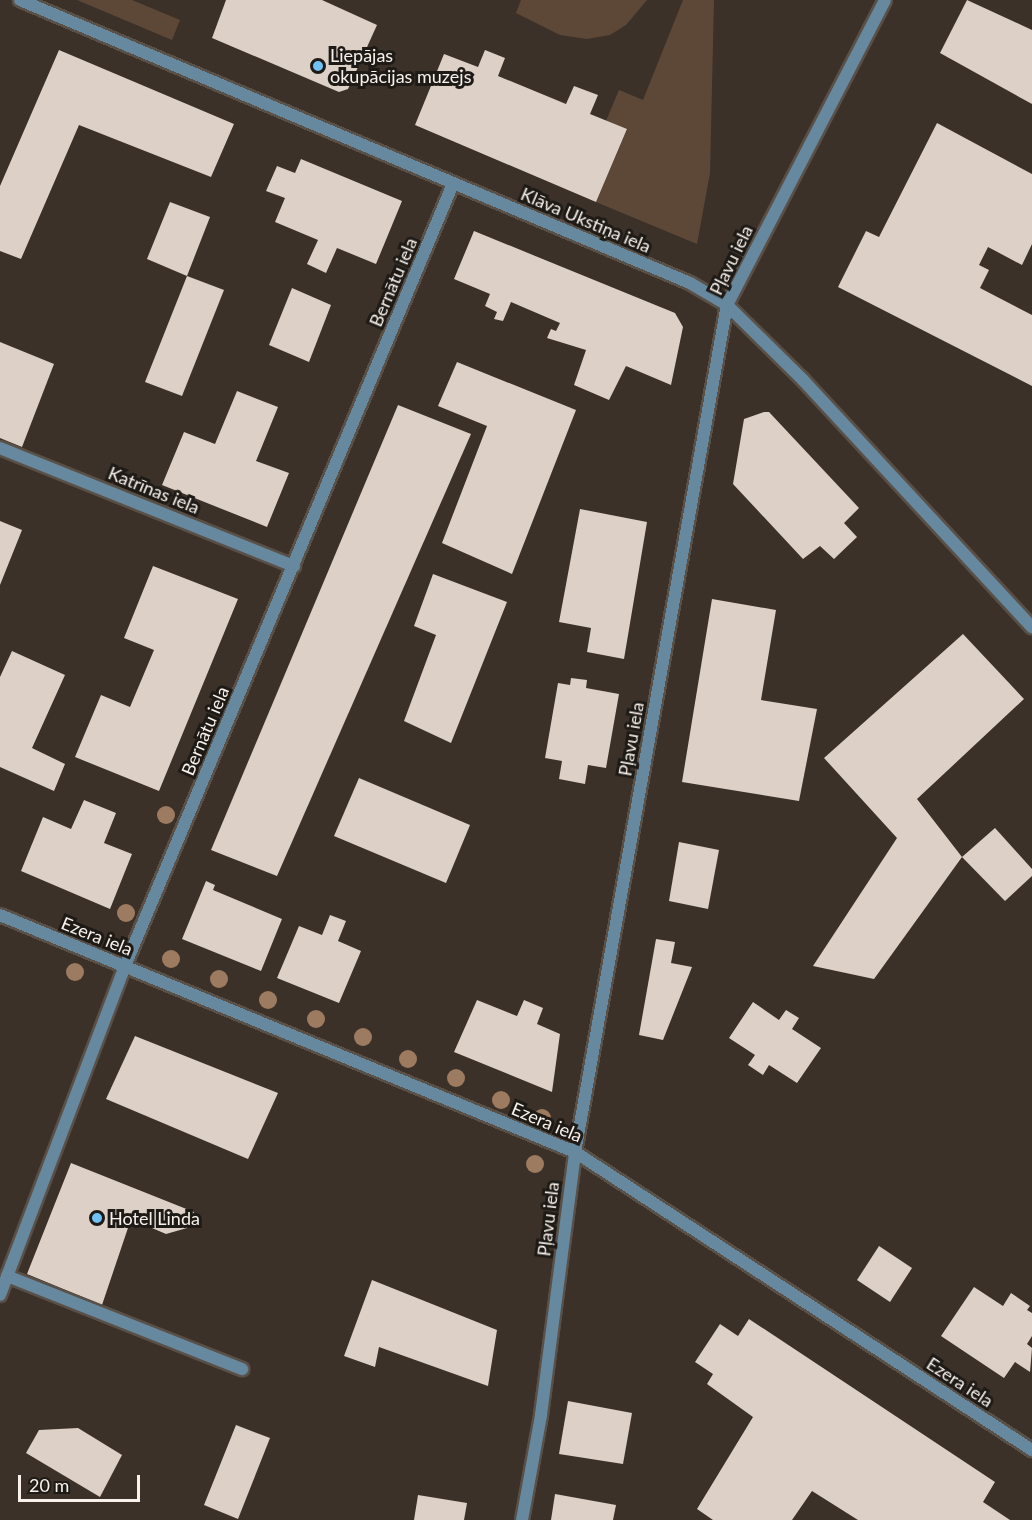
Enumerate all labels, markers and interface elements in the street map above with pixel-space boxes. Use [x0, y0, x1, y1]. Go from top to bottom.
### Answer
place label: Liepājas okupācijas muzejs [330, 45, 471, 88]
marker: Liepājas okupācijas muzejs [311, 59, 325, 73]
street label: Klāva Ukstiņa iela [518, 183, 654, 257]
street label: Pļavu iela [705, 222, 757, 298]
street label: Bernātu iela [365, 234, 421, 330]
street label: Katrīnas iela [105, 462, 203, 518]
street label: Bernātu iela [177, 683, 233, 779]
street label: Pļavu iela [614, 700, 648, 778]
street label: Ezera iela [58, 912, 136, 960]
street label: Ezera iela [508, 1097, 586, 1147]
street label: Pļavu iela [533, 1181, 563, 1257]
place label: Hotel Linda [109, 1207, 200, 1229]
marker: Hotel Linda [90, 1211, 104, 1225]
street label: Ezera iela [923, 1353, 997, 1411]
scale bar [21, 1463, 142, 1501]
text: 20 m [29, 1474, 69, 1496]

